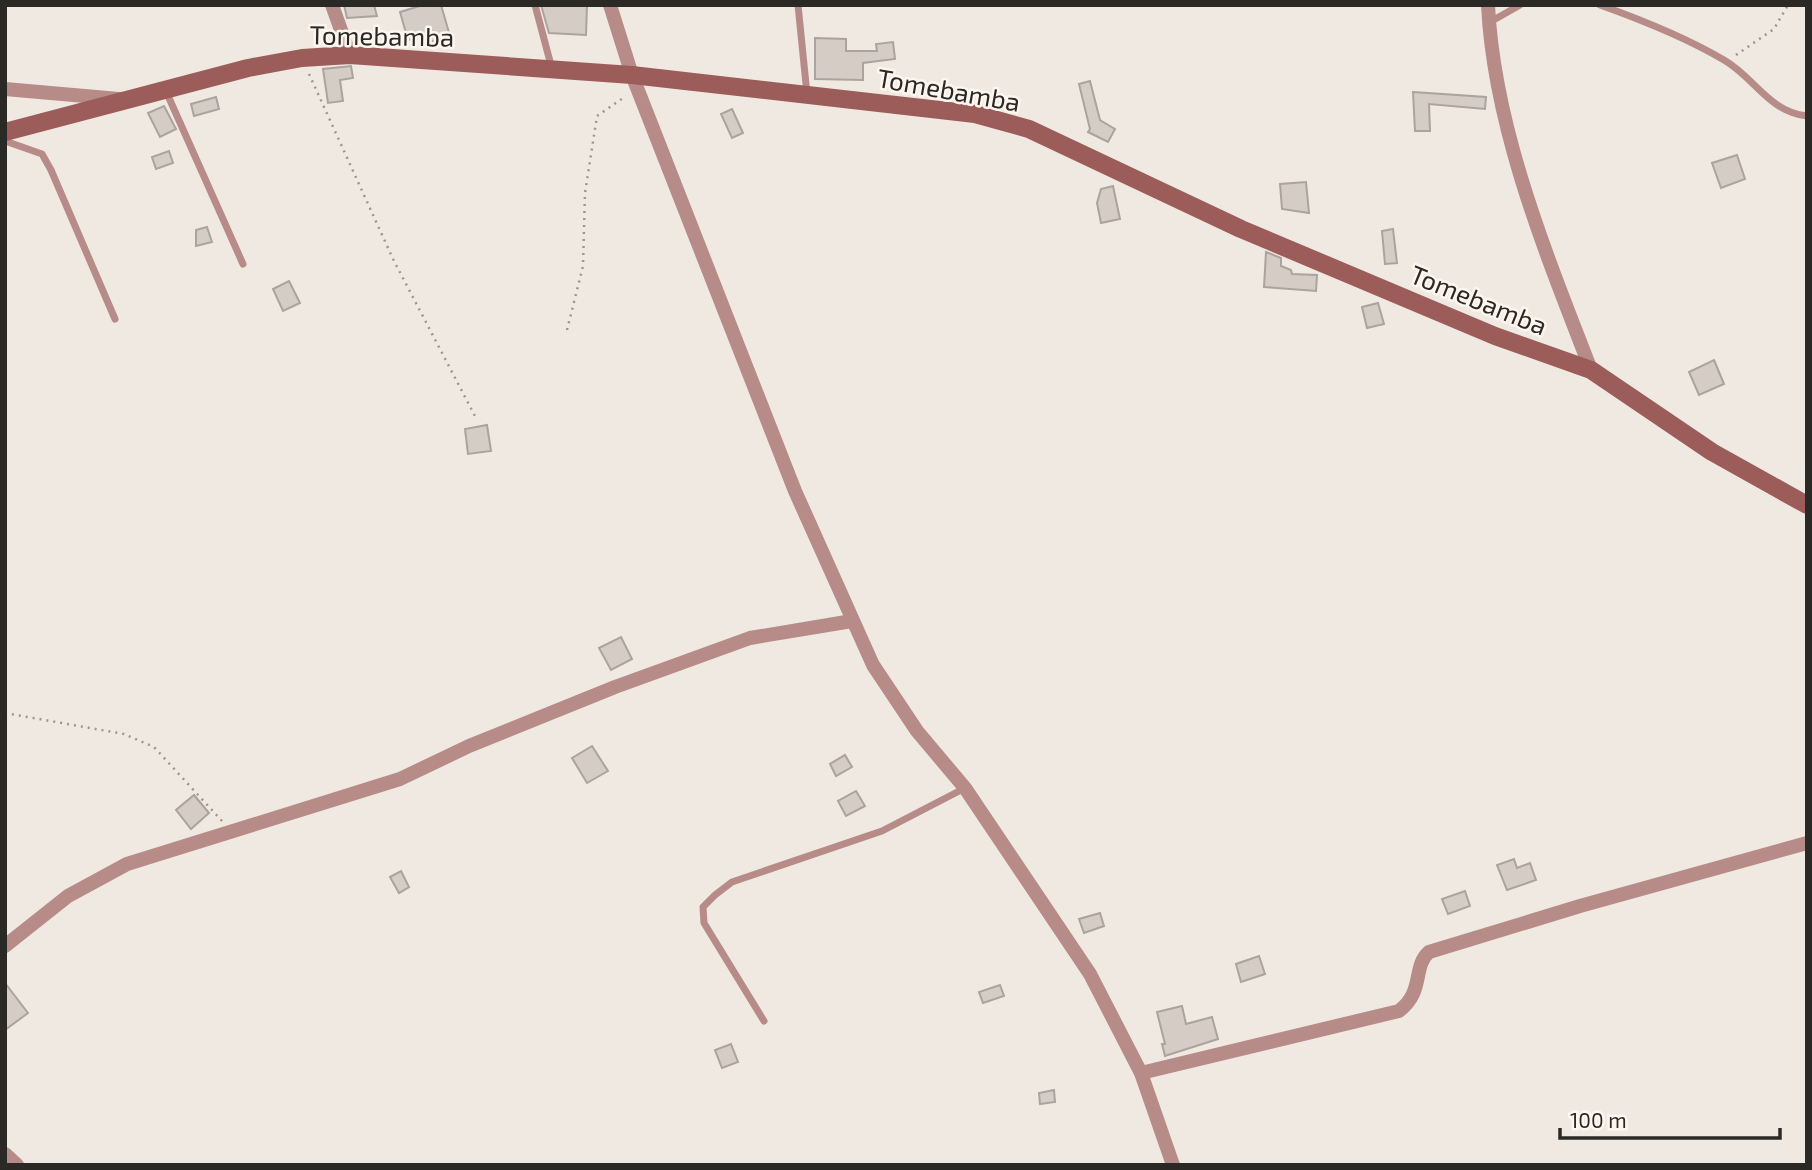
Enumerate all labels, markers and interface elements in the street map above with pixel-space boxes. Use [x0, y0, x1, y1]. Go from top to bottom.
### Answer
street label: Tomebamba [309, 18, 455, 52]
street label: Tomebamba [875, 61, 1023, 117]
street label: Tomebamba [1406, 258, 1552, 340]
scale bar [1560, 1096, 1780, 1140]
text: 100 m [1570, 1107, 1627, 1132]

